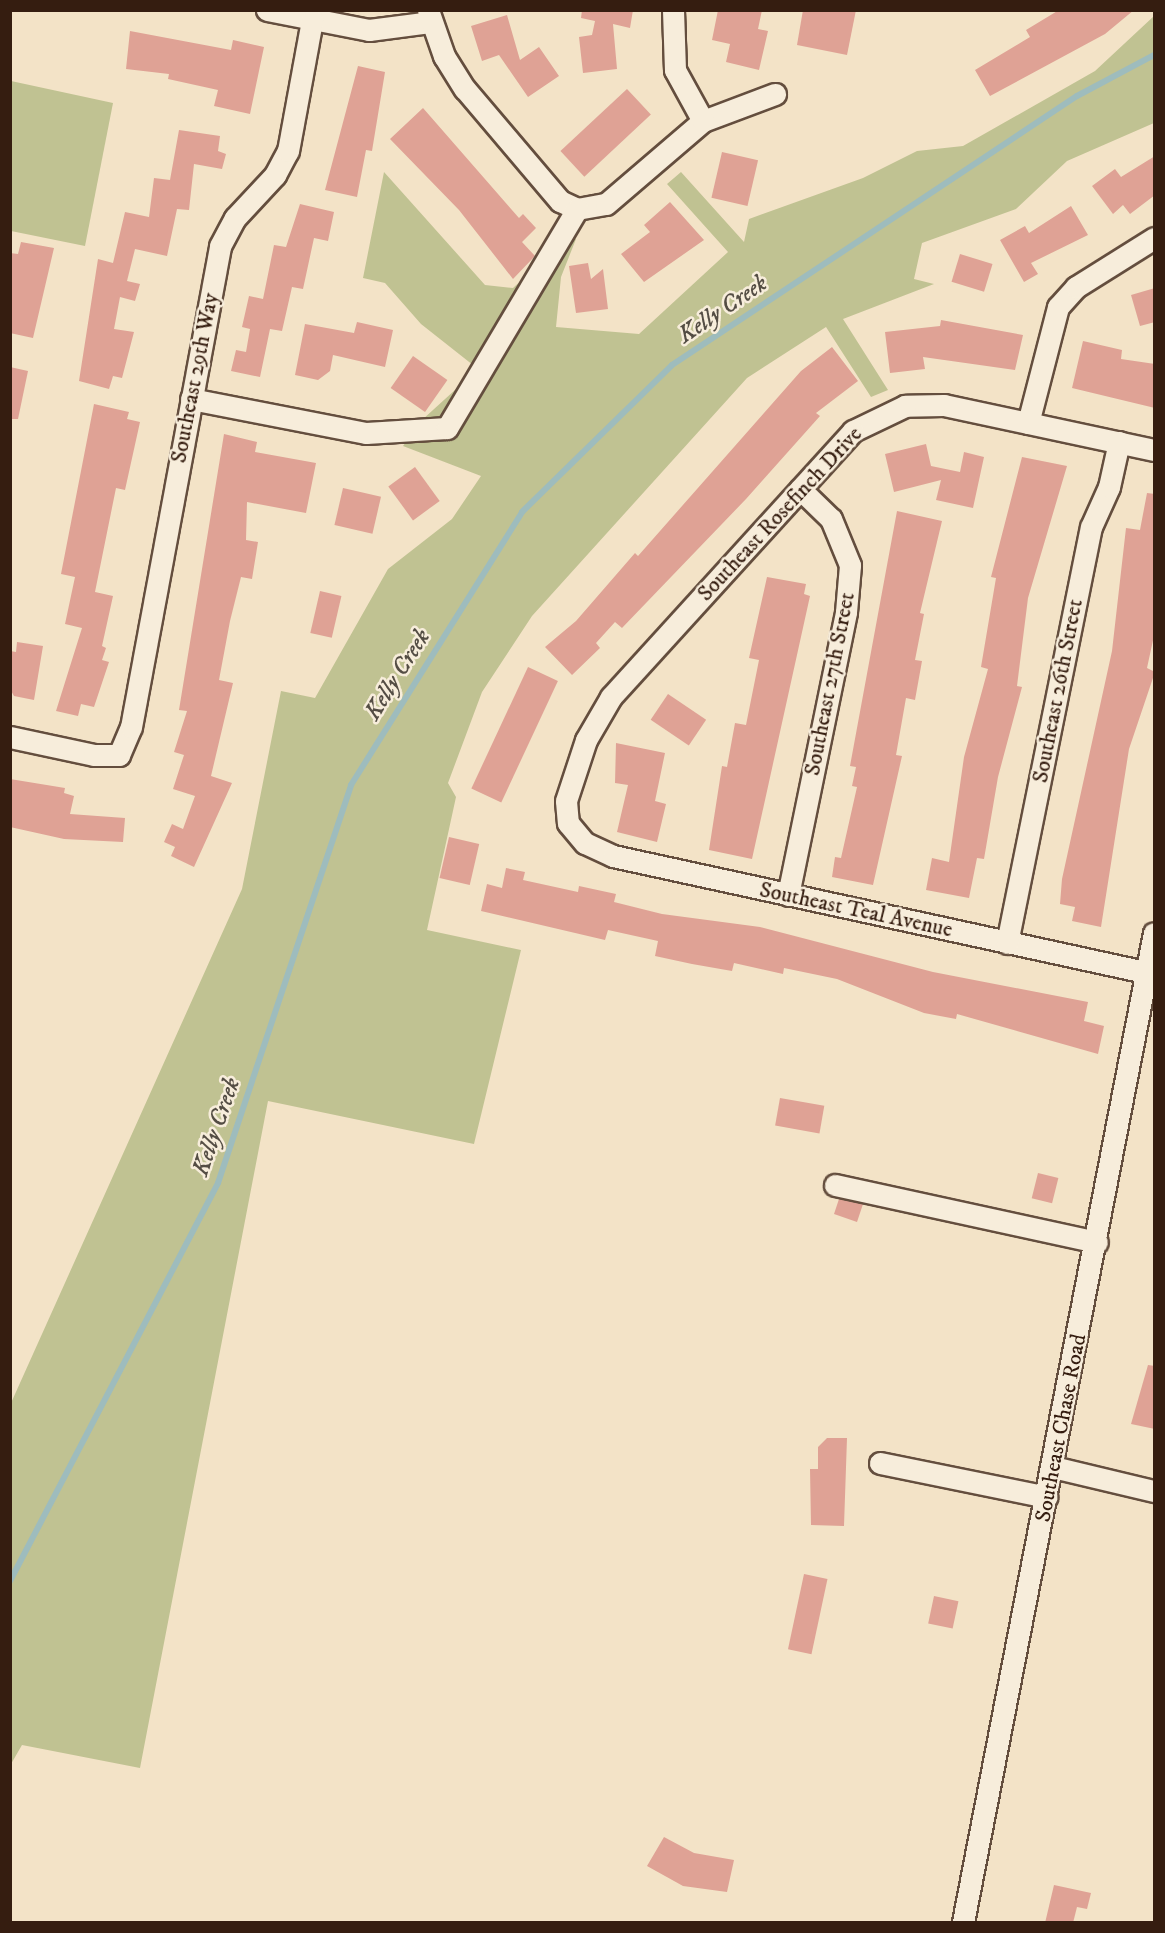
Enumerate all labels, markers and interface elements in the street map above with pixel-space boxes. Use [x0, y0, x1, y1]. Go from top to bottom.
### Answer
water label: Kelly Creek [673, 270, 773, 350]
street label: Southeast 29th Way [166, 291, 224, 465]
street label: Southeast Rosefinch Drive [692, 421, 868, 607]
street label: Southeast 27th Street [799, 590, 861, 778]
street label: Southeast 26th Street [1027, 597, 1089, 785]
water label: Kelly Creek [359, 624, 437, 726]
street label: Southeast Teal Avenue [757, 877, 955, 943]
water label: Kelly Creek [187, 1074, 247, 1180]
street label: Southeast Chase Road [1030, 1332, 1092, 1524]

